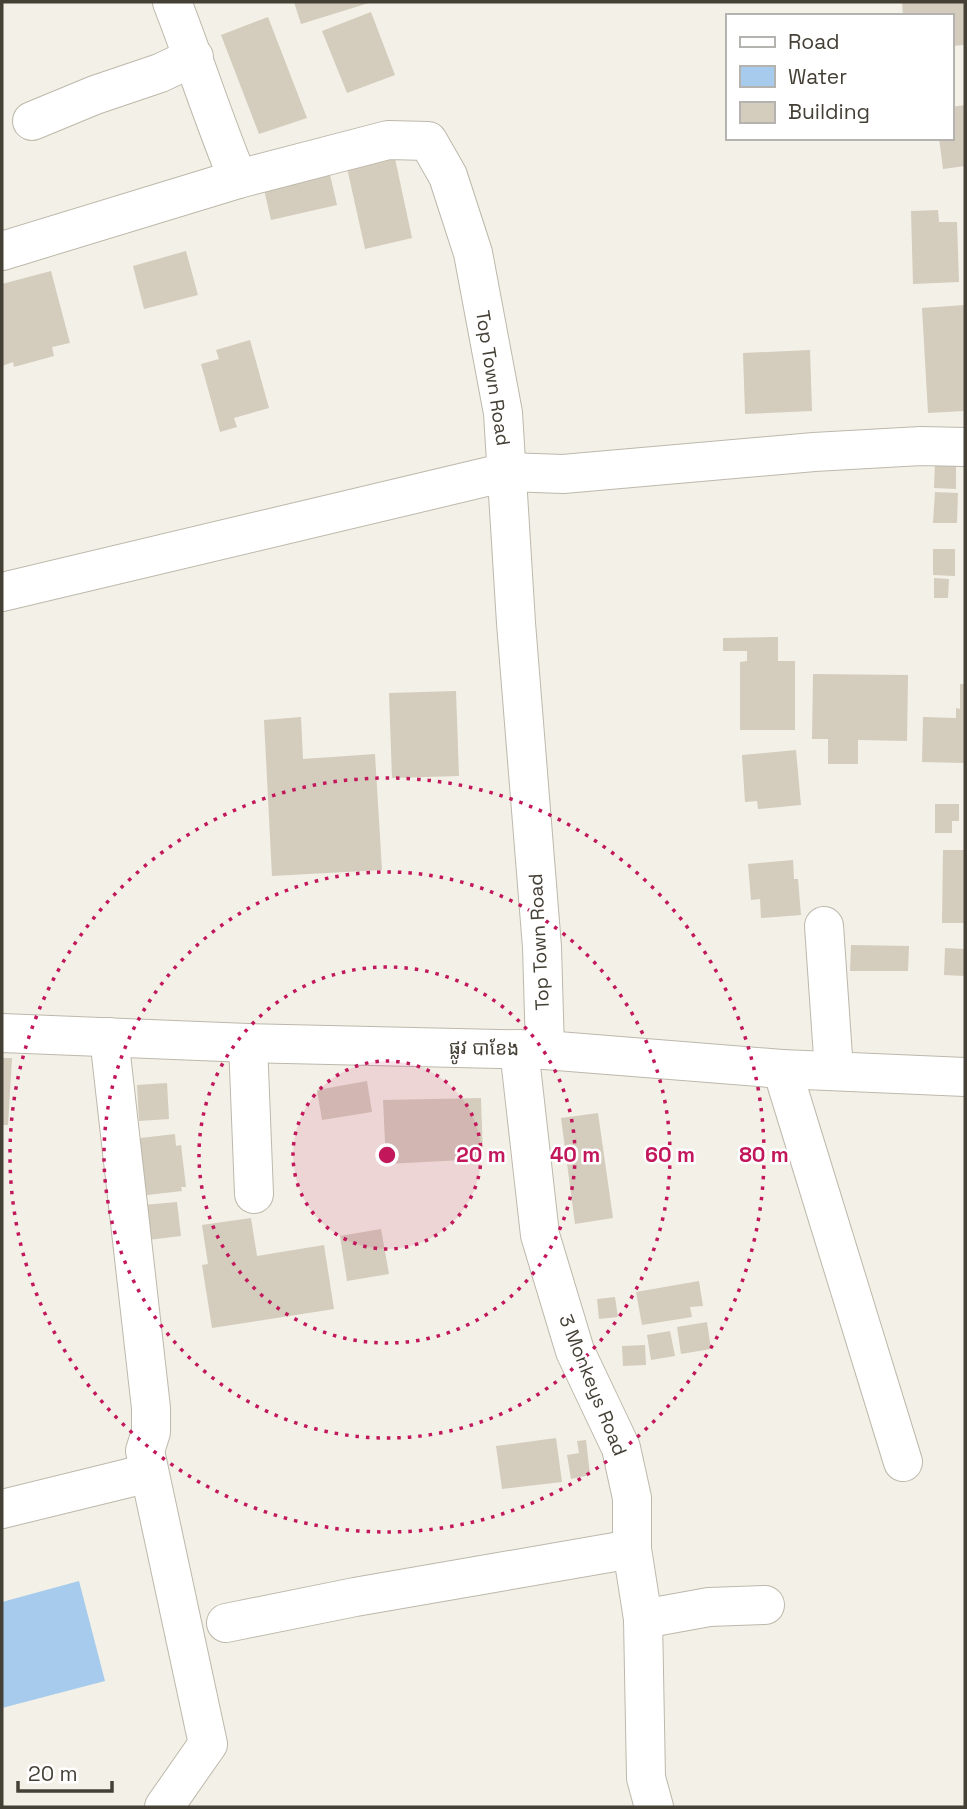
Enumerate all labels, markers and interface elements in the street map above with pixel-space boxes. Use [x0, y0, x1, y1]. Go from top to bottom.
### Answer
legend [726, 14, 953, 140]
text: Road [788, 28, 840, 55]
text: Water [788, 63, 847, 90]
text: Building [788, 98, 870, 125]
street label: Top Town Road [470, 308, 516, 448]
street label: Top Town Road [523, 873, 555, 1011]
street label: ផ្លូវ បាខែង [449, 1035, 519, 1066]
text: 20 m [456, 1141, 506, 1168]
text: 40 m [550, 1141, 600, 1168]
text: 60 m [645, 1141, 695, 1168]
text: 80 m [739, 1141, 789, 1168]
centre of rings [375, 1143, 399, 1167]
street label: 3 Monkeys Road [553, 1311, 633, 1459]
scale bar [18, 1750, 112, 1794]
text: 20 m [28, 1760, 78, 1787]

